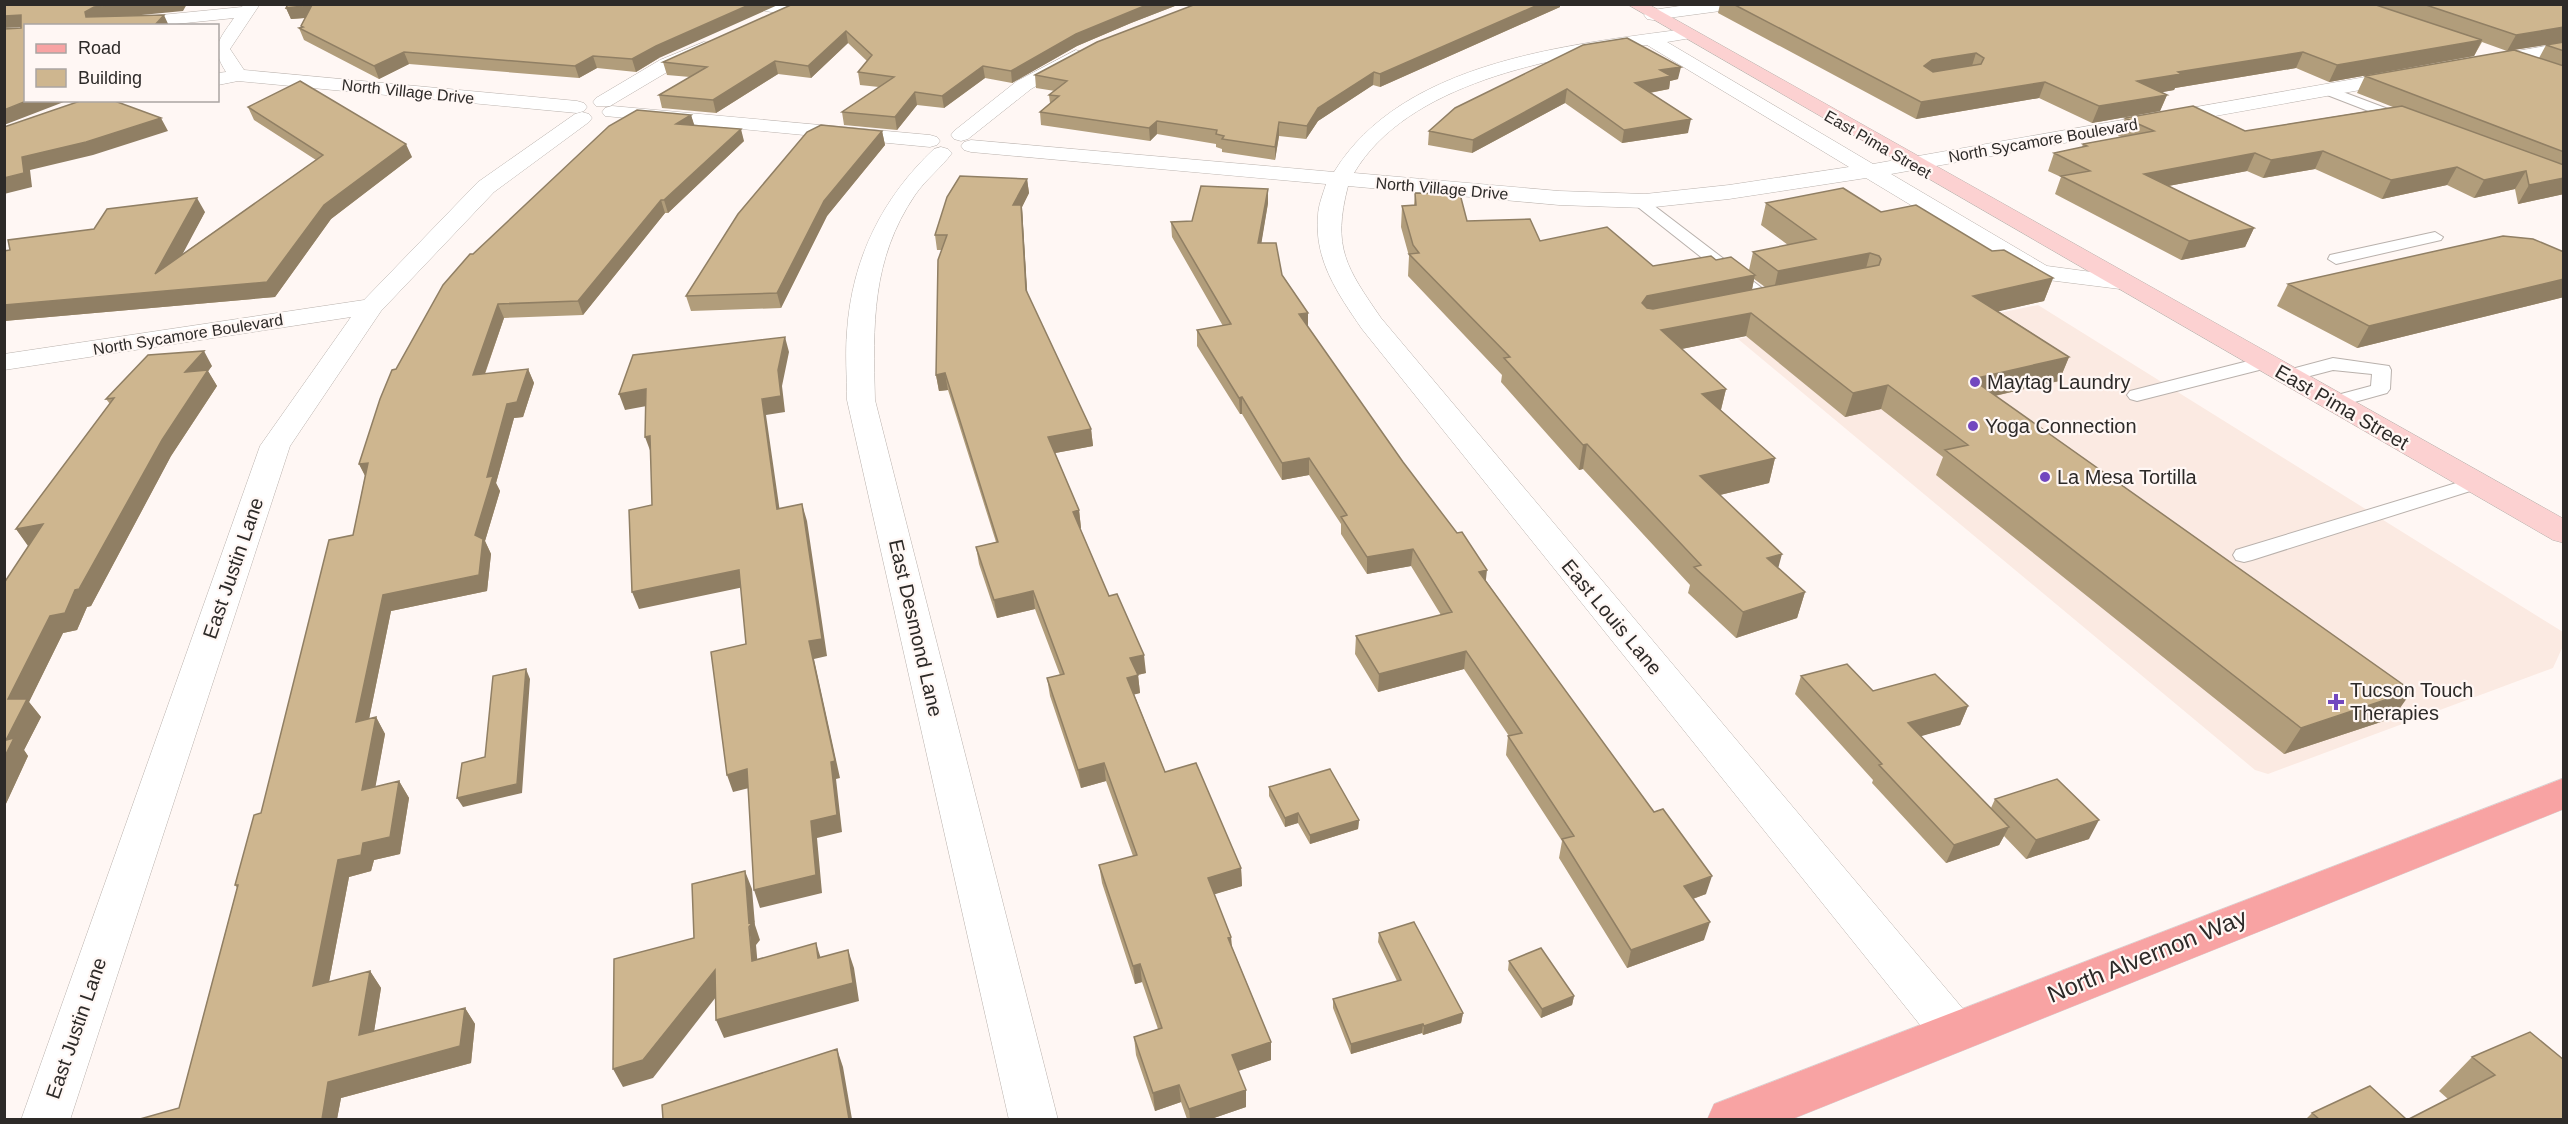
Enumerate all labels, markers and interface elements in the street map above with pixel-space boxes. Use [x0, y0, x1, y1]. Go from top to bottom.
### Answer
legend [24, 24, 219, 102]
text: Road [78, 38, 121, 58]
text: Building [78, 68, 142, 88]
street label: North Village Drive [341, 76, 475, 107]
street label: East Pima Street [1822, 107, 1934, 182]
street label: North Sycamore Boulevard [1947, 115, 2139, 166]
street label: North Village Drive [1375, 174, 1509, 203]
street label: North Sycamore Boulevard [92, 311, 284, 358]
street label: East Pima Street [2272, 360, 2413, 454]
place label: Maytag Laundry [1987, 371, 2130, 393]
marker: Maytag Laundry [1968, 375, 1982, 389]
place label: Yoga Connection [1985, 415, 2137, 437]
marker: Yoga Connection [1966, 419, 1980, 433]
place label: La Mesa Tortilla [2057, 466, 2198, 488]
marker: La Mesa Tortilla [2038, 470, 2052, 484]
street label: East Justin Lane [199, 495, 267, 641]
street label: East Desmond Lane [885, 537, 947, 719]
street label: East Louis Lane [1557, 555, 1667, 679]
place label: Tucson Touch Therapies [2350, 679, 2473, 724]
marker: Tucson Touch Therapies [2327, 693, 2345, 711]
street label: North Alvernon Way [2043, 903, 2250, 1008]
street label: East Justin Lane [42, 955, 110, 1101]

